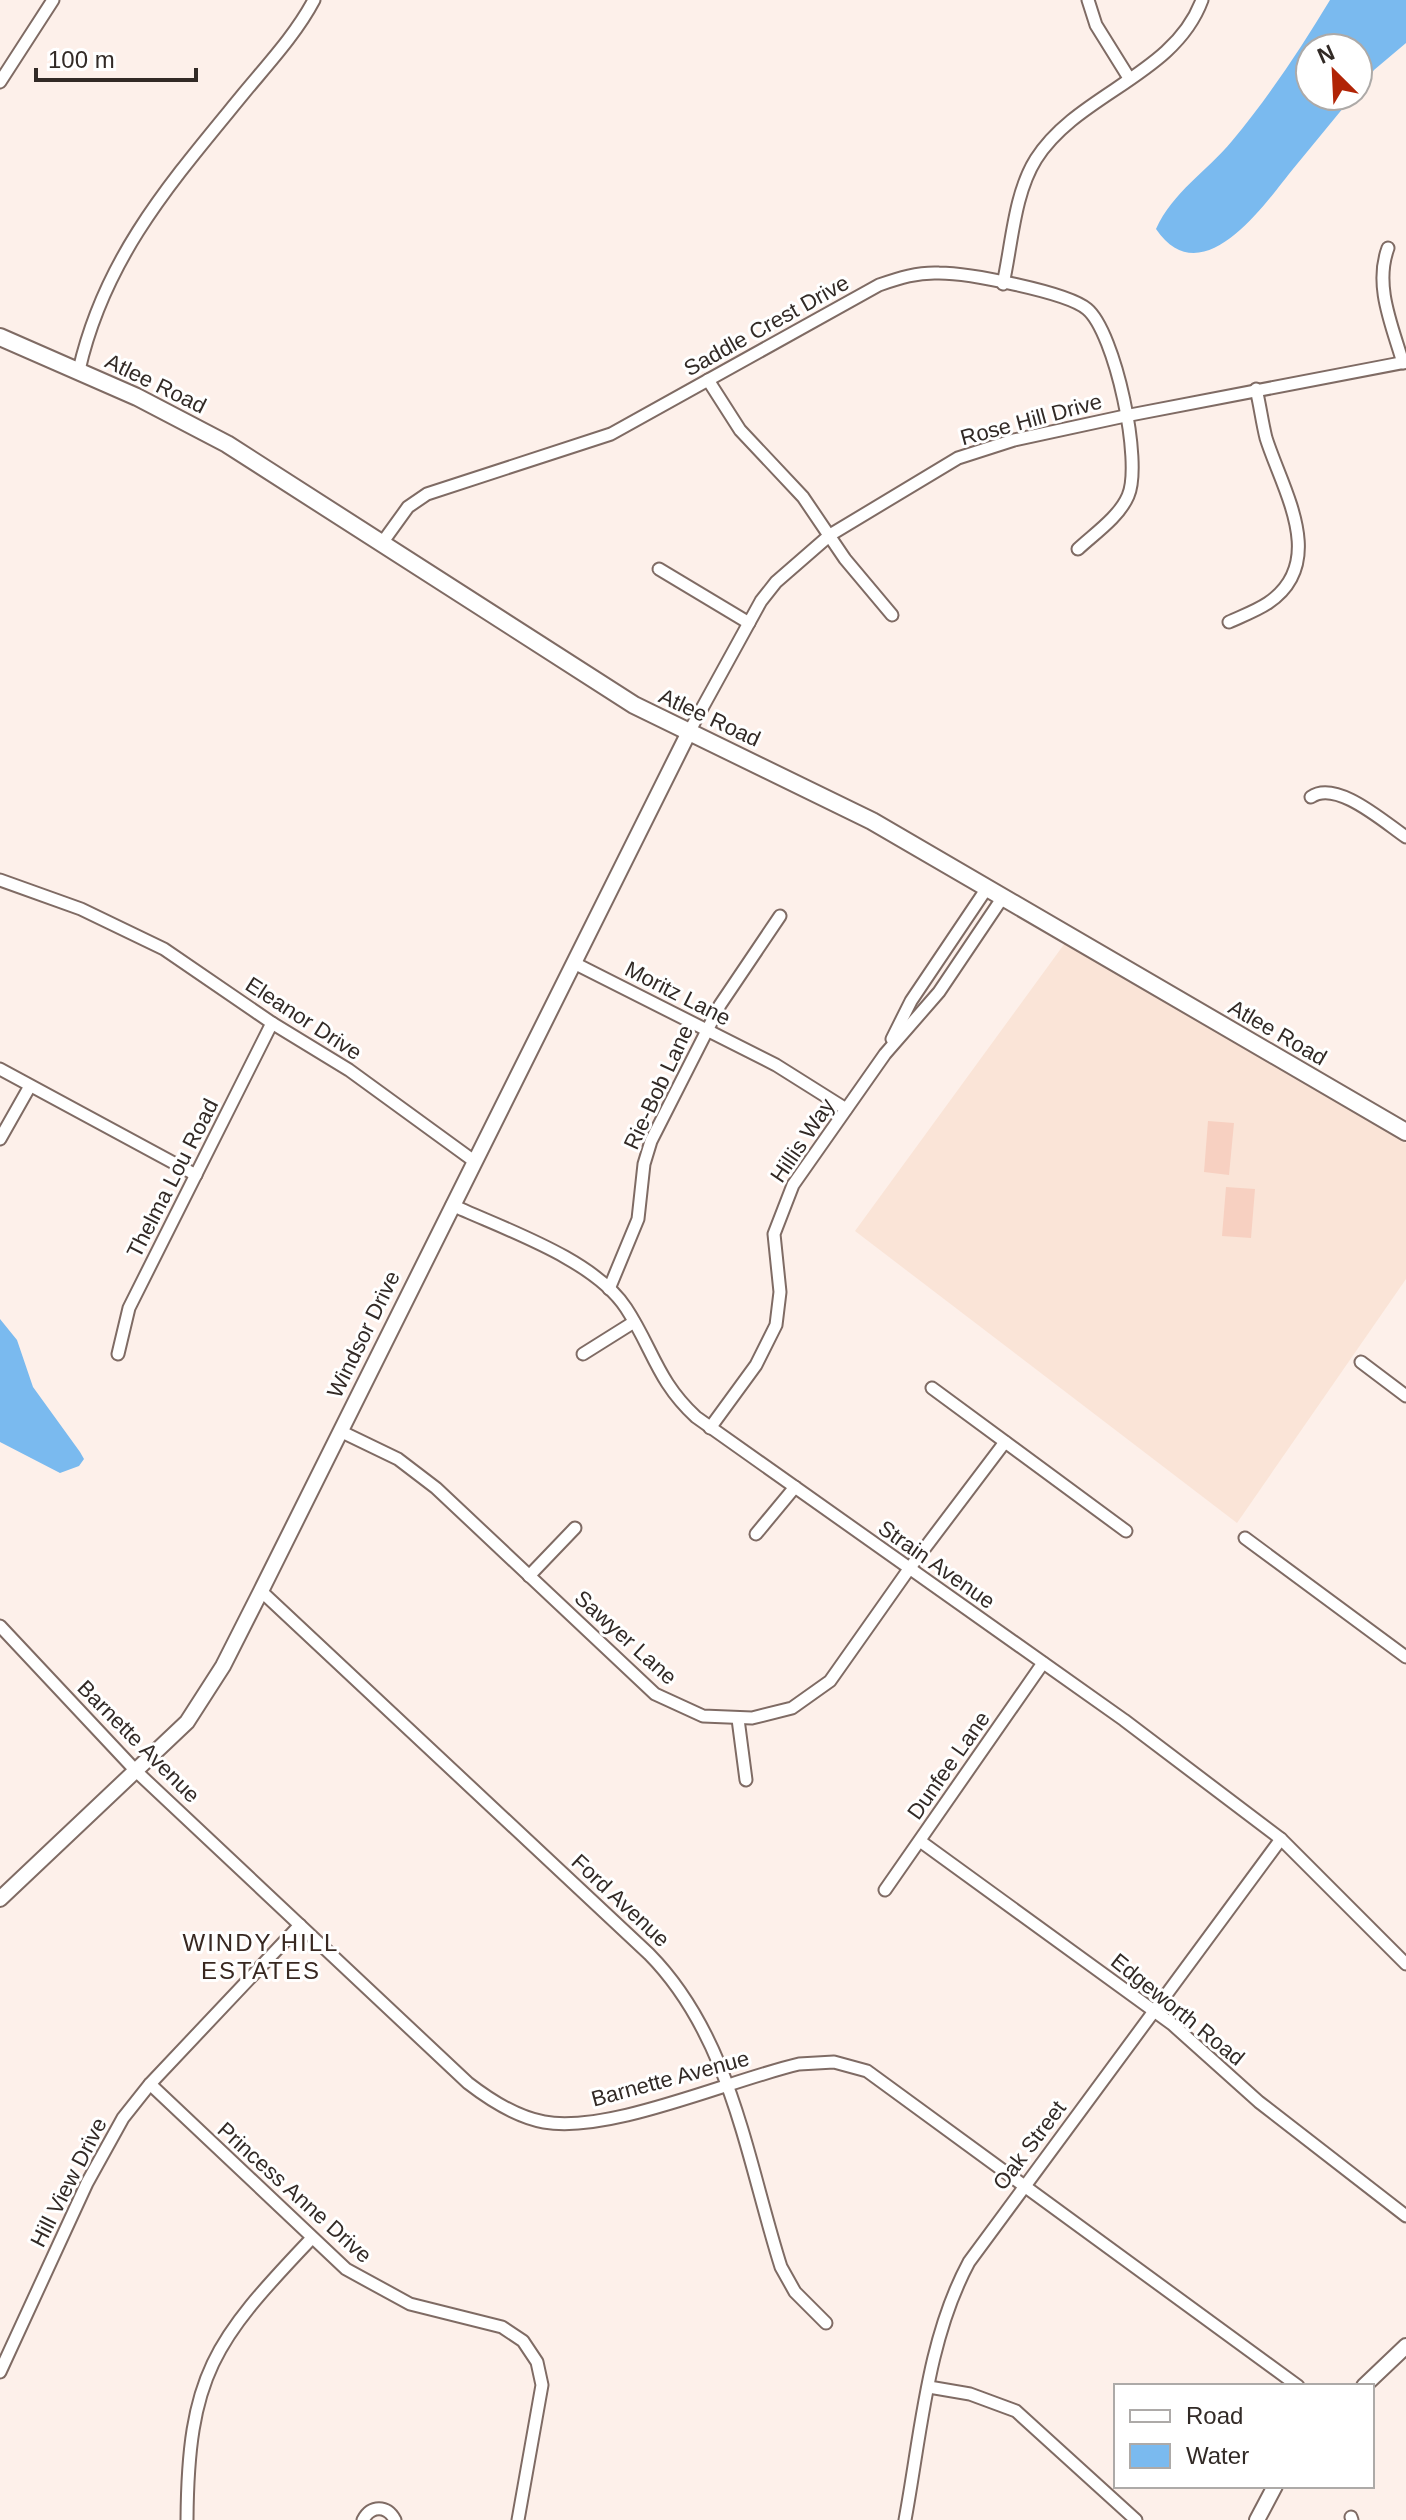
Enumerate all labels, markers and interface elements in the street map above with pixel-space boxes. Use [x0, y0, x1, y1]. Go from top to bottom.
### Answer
scale bar [36, 32, 196, 82]
north arrow [1294, 32, 1374, 112]
text: N [1314, 40, 1338, 69]
text: 100 m [48, 46, 115, 73]
street label: Saddle Crest Drive [679, 270, 853, 381]
street label: Atlee Road [101, 348, 210, 419]
street label: Rose Hill Drive [958, 389, 1105, 450]
street label: Atlee Road [655, 683, 764, 752]
street label: Moritz Lane [621, 956, 735, 1031]
street label: Eleanor Drive [241, 972, 366, 1065]
street label: Atlee Road [1224, 994, 1331, 1070]
street label: Rie-Bob Lane [619, 1021, 698, 1153]
street label: Hillis Way [765, 1094, 840, 1187]
street label: Thelma Lou Road [122, 1095, 223, 1262]
street label: Windsor Drive [322, 1267, 405, 1402]
street label: Strain Avenue [874, 1515, 1000, 1614]
street label: Sawyer Lane [570, 1585, 682, 1690]
street label: Barnette Avenue [72, 1675, 205, 1808]
street label: Dunfee Lane [902, 1707, 995, 1824]
street label: Ford Avenue [567, 1849, 675, 1952]
district label: WINDY HILL ESTATES [183, 1929, 339, 1984]
street label: Edgeworth Road [1106, 1948, 1249, 2071]
street label: Barnette Avenue [589, 2045, 752, 2112]
street label: Oak Street [988, 2096, 1071, 2195]
street label: Hill View Drive [25, 2114, 112, 2251]
street label: Princess Anne Drive [213, 2117, 377, 2268]
legend [1114, 2384, 1374, 2488]
text: Road [1186, 2402, 1243, 2429]
text: Water [1186, 2442, 1249, 2469]

